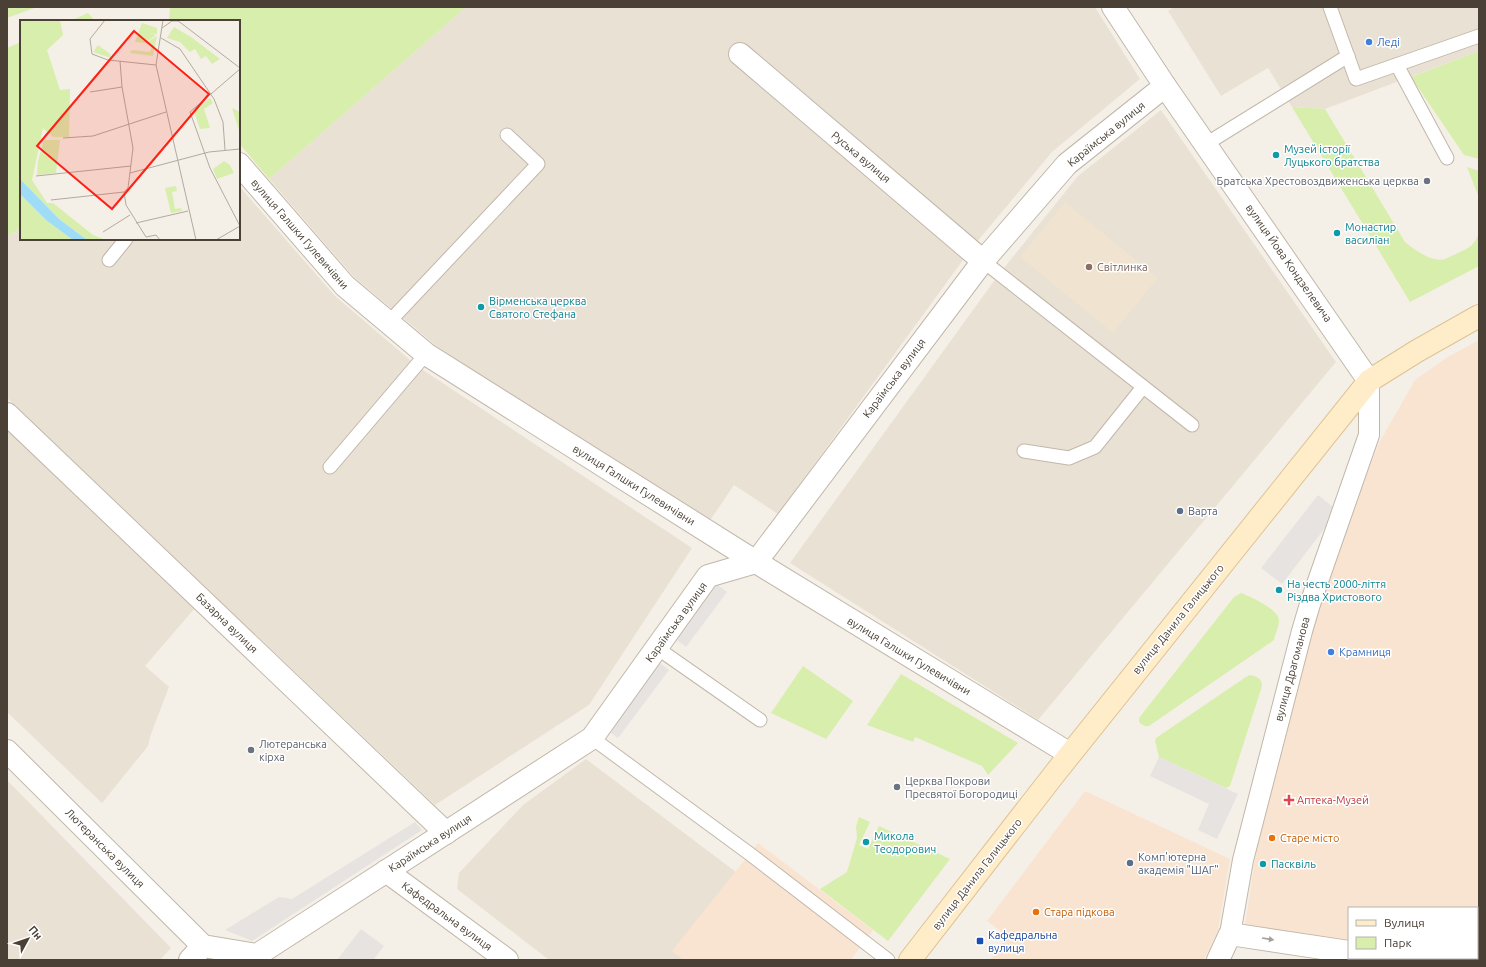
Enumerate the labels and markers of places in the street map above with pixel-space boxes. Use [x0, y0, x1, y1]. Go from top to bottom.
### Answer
place label: Леді [1377, 36, 1400, 48]
marker: Леді [1364, 37, 1374, 47]
place label: Музей історії Луцького братства [1284, 143, 1380, 168]
marker: Музей історії Луцького братства [1271, 150, 1281, 160]
place label: Братська Хрестовоздвиженська церква [1217, 175, 1419, 187]
marker: Братська Хрестовоздвиженська церква [1422, 176, 1432, 186]
place label: Монастир василіан [1345, 221, 1396, 246]
marker: Монастир василіан [1332, 228, 1342, 238]
place label: Світлинка [1097, 261, 1148, 273]
marker: Світлинка [1084, 262, 1094, 272]
place label: Вірменська церква Святого Стефана [489, 295, 587, 320]
marker: Вірменська церква Святого Стефана [476, 302, 486, 312]
place label: Варта [1188, 505, 1218, 517]
marker: Варта [1175, 506, 1185, 516]
place label: На честь 2000-ліття Різдва Христового [1287, 578, 1386, 603]
marker: На честь 2000-ліття Різдва Христового [1274, 585, 1284, 595]
place label: Крамниця [1339, 646, 1391, 658]
marker: Крамниця [1326, 647, 1336, 657]
place label: Лютеранська кірха [259, 738, 327, 763]
marker: Лютеранська кірха [246, 745, 256, 755]
place label: Церква Покрови Пресвятої Богородиці [905, 775, 1018, 800]
marker: Церква Покрови Пресвятої Богородиці [892, 782, 902, 792]
place label: Аптека-Музей [1297, 794, 1369, 806]
marker: Аптека-Музей [1284, 795, 1294, 805]
place label: Микола Теодорович [874, 830, 936, 855]
place label: Старе місто [1280, 832, 1339, 844]
marker: Старе місто [1267, 833, 1277, 843]
marker: Микола Теодорович [861, 837, 871, 847]
place label: Комп'ютерна академія "ШАГ" [1138, 851, 1219, 876]
marker: Комп'ютерна академія "ШАГ" [1125, 858, 1135, 868]
place label: Пасквіль [1271, 858, 1316, 870]
marker: Пасквіль [1258, 859, 1268, 869]
place label: Стара підкова [1044, 906, 1115, 918]
marker: Стара підкова [1031, 907, 1041, 917]
place label: Кафедральна вулиця [988, 929, 1058, 954]
marker: Кафедральна вулиця [975, 936, 985, 946]

